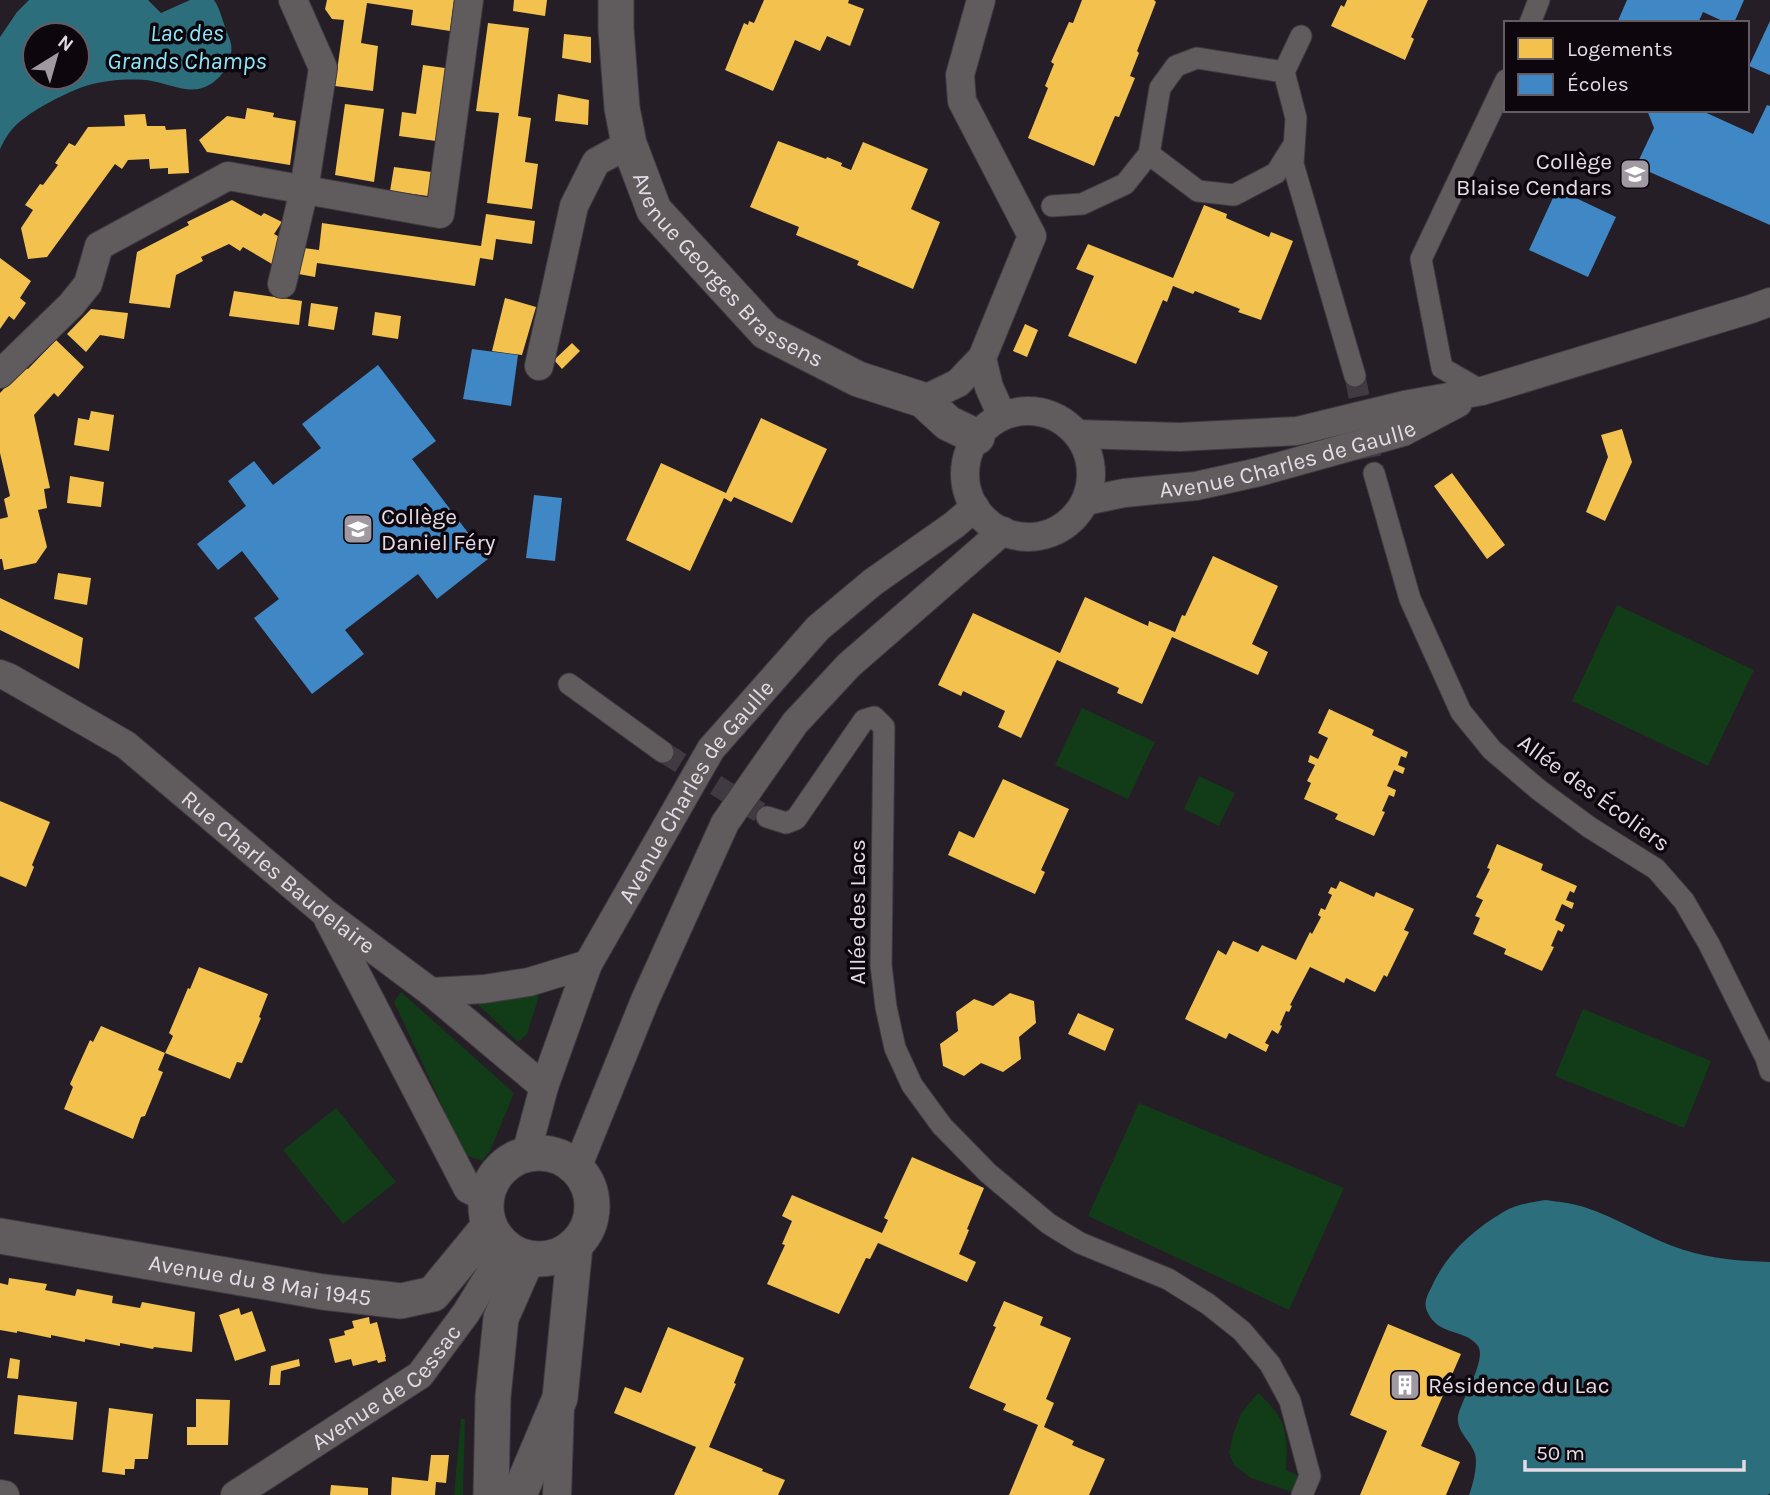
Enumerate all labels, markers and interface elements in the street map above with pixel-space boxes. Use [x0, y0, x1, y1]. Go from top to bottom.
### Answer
water label: Lac des Grands Champs [107, 19, 267, 75]
north arrow [21, 21, 91, 91]
legend [1504, 21, 1749, 112]
text: N [54, 30, 78, 56]
text: Logements [1567, 37, 1673, 61]
text: Écoles [1567, 72, 1629, 96]
place label: Collège Blaise Cendars [1456, 148, 1612, 201]
school or university icon: Collège Blaise Cendars [1618, 157, 1652, 191]
street label: Avenue Georges Brassens [627, 168, 828, 373]
street label: Avenue Charles de Gaulle [1158, 414, 1420, 503]
place label: Collège Daniel Féry [381, 503, 496, 556]
school or university icon: Collège Daniel Féry [341, 512, 375, 546]
street label: Avenue Charles de Gaulle [612, 674, 779, 908]
street label: Allée des Écoliers [1513, 729, 1675, 857]
street label: Rue Charles Baudelaire [176, 784, 380, 959]
street label: Allée des Lacs [844, 839, 871, 985]
street label: Avenue du 8 Mai 1945 [147, 1249, 373, 1311]
street label: Avenue de Cessac [306, 1319, 467, 1455]
building icon: Résidence du Lac [1388, 1368, 1422, 1402]
place label: Résidence du Lac [1428, 1372, 1610, 1399]
scale bar [1525, 1428, 1744, 1472]
text: 50 m [1536, 1441, 1585, 1465]

